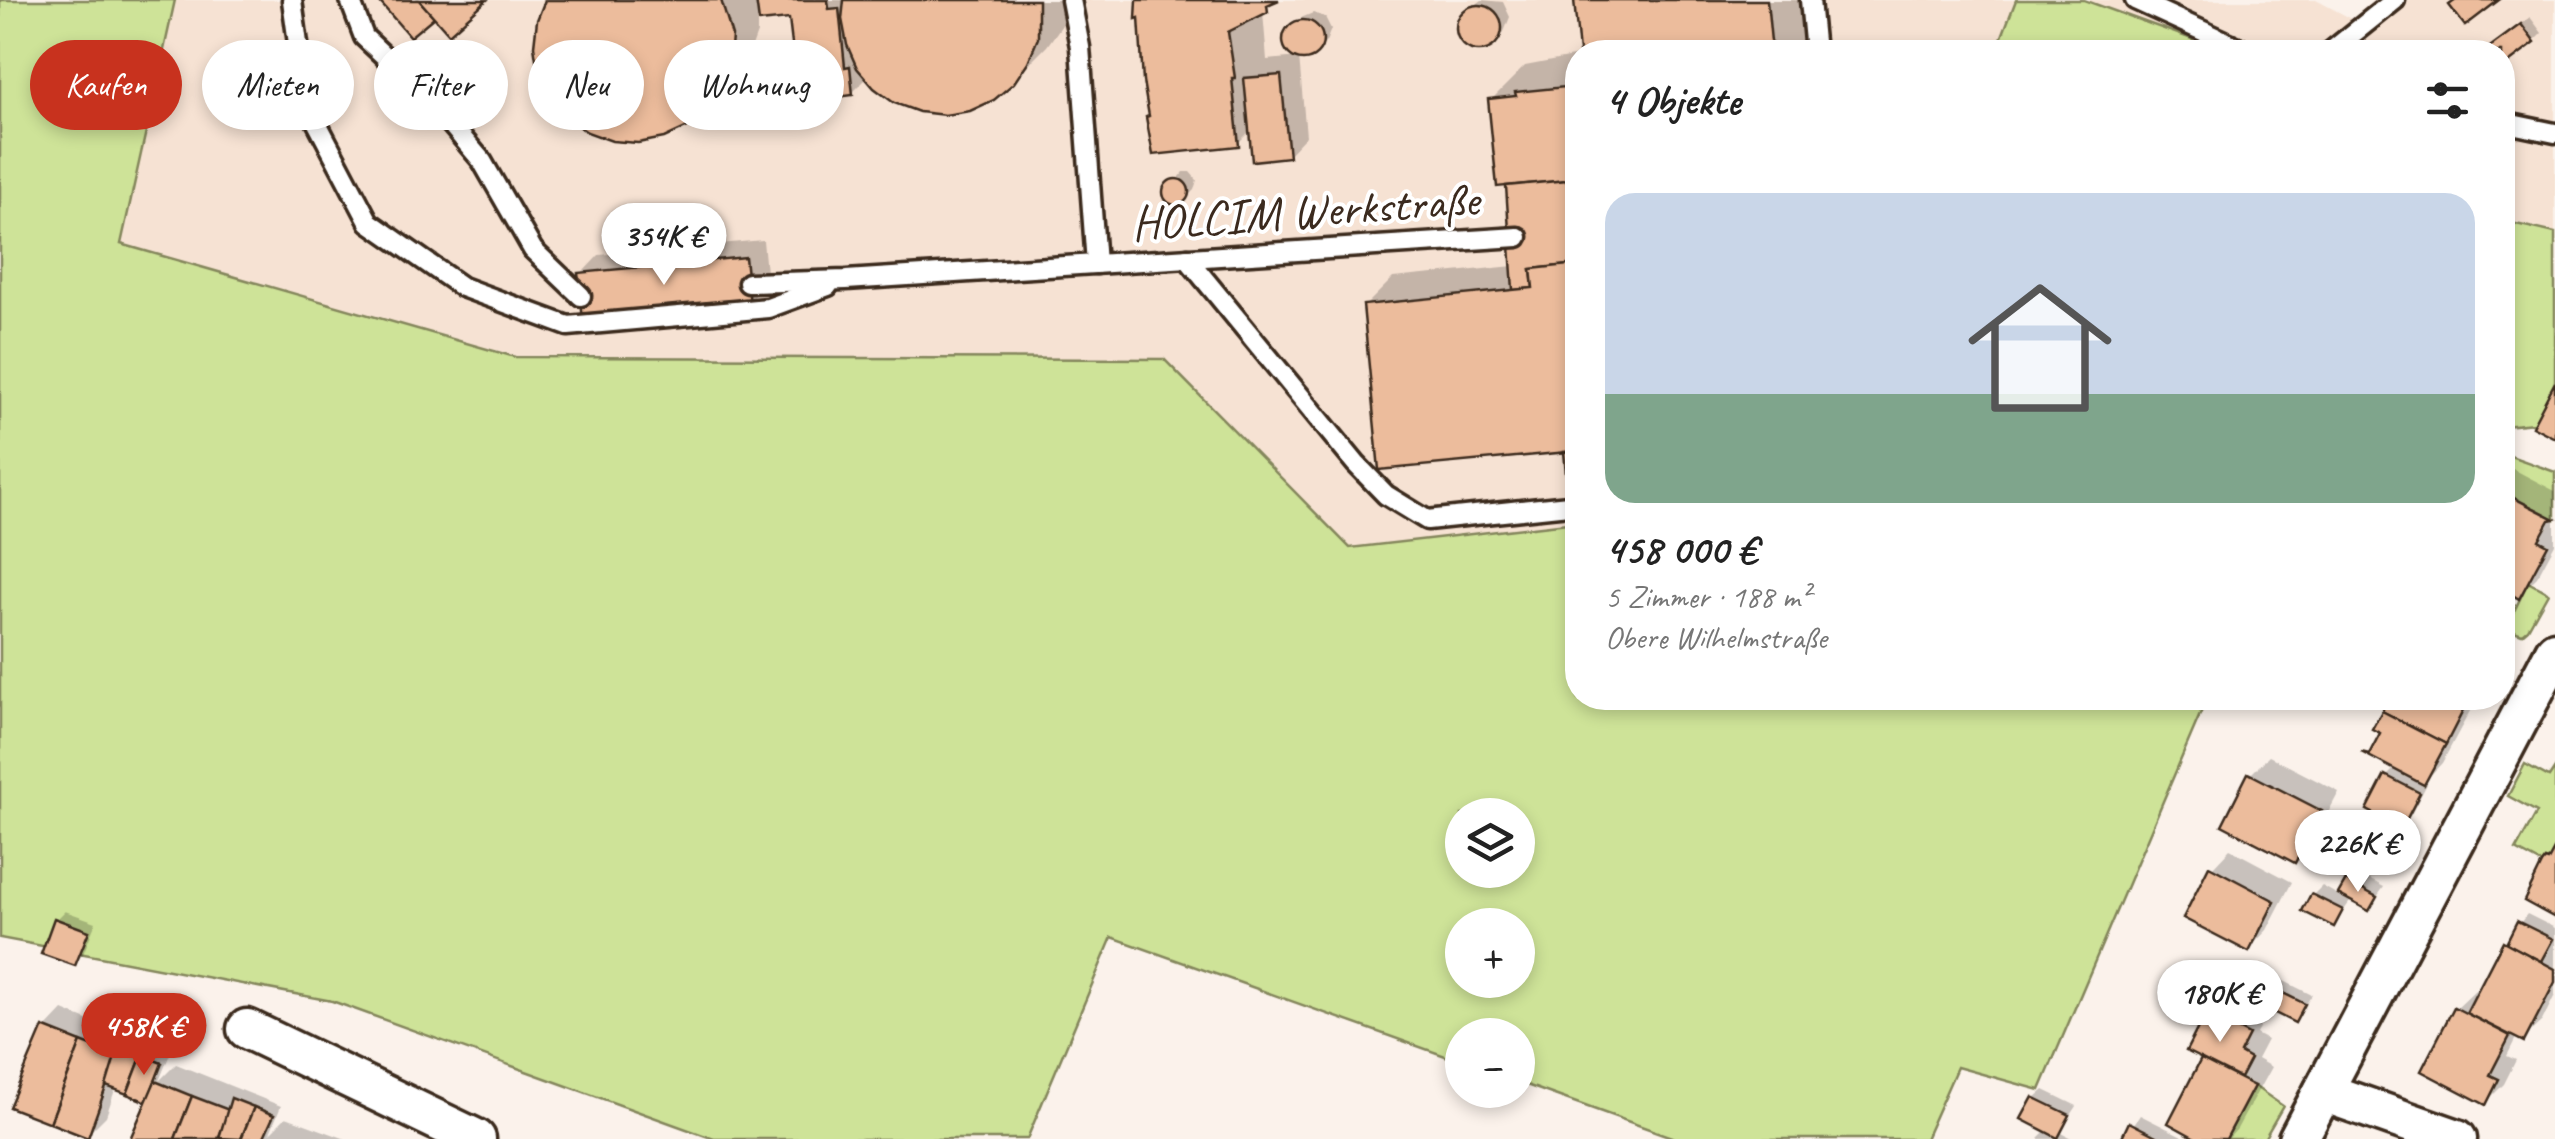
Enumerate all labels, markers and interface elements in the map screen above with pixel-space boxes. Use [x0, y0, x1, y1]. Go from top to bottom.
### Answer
chip: Kaufen [30, 40, 182, 130]
chip: Mieten [202, 40, 354, 130]
chip: Filter [374, 40, 508, 130]
chip: Neu [528, 40, 644, 130]
chip: Wohnung [664, 40, 844, 130]
icon: filters [2420, 73, 2475, 128]
text: 4 Objekte [1605, 74, 1741, 127]
street label: HOLCIM Werkstraße [1129, 169, 1484, 253]
pin: 354K € [583, 203, 745, 288]
text: 354K € [623, 215, 705, 256]
icon: home [1950, 258, 2130, 438]
text: 458 000 € [1605, 523, 1757, 576]
text: 5 Zimmer · 188 m² [1605, 576, 1810, 617]
text: Obere Wilhelmstraße [1605, 617, 1827, 658]
map controls [1445, 798, 1535, 1108]
button: layers [1445, 798, 1535, 888]
pin: 226K € [2277, 810, 2439, 895]
text: 226K € [2317, 822, 2399, 863]
button: + [1445, 908, 1535, 998]
pin: 180K € [2139, 960, 2301, 1045]
text: 180K € [2179, 972, 2261, 1013]
pin: 458K € [63, 993, 225, 1078]
text: 458K € [103, 1005, 185, 1046]
button: − [1445, 1018, 1535, 1108]

